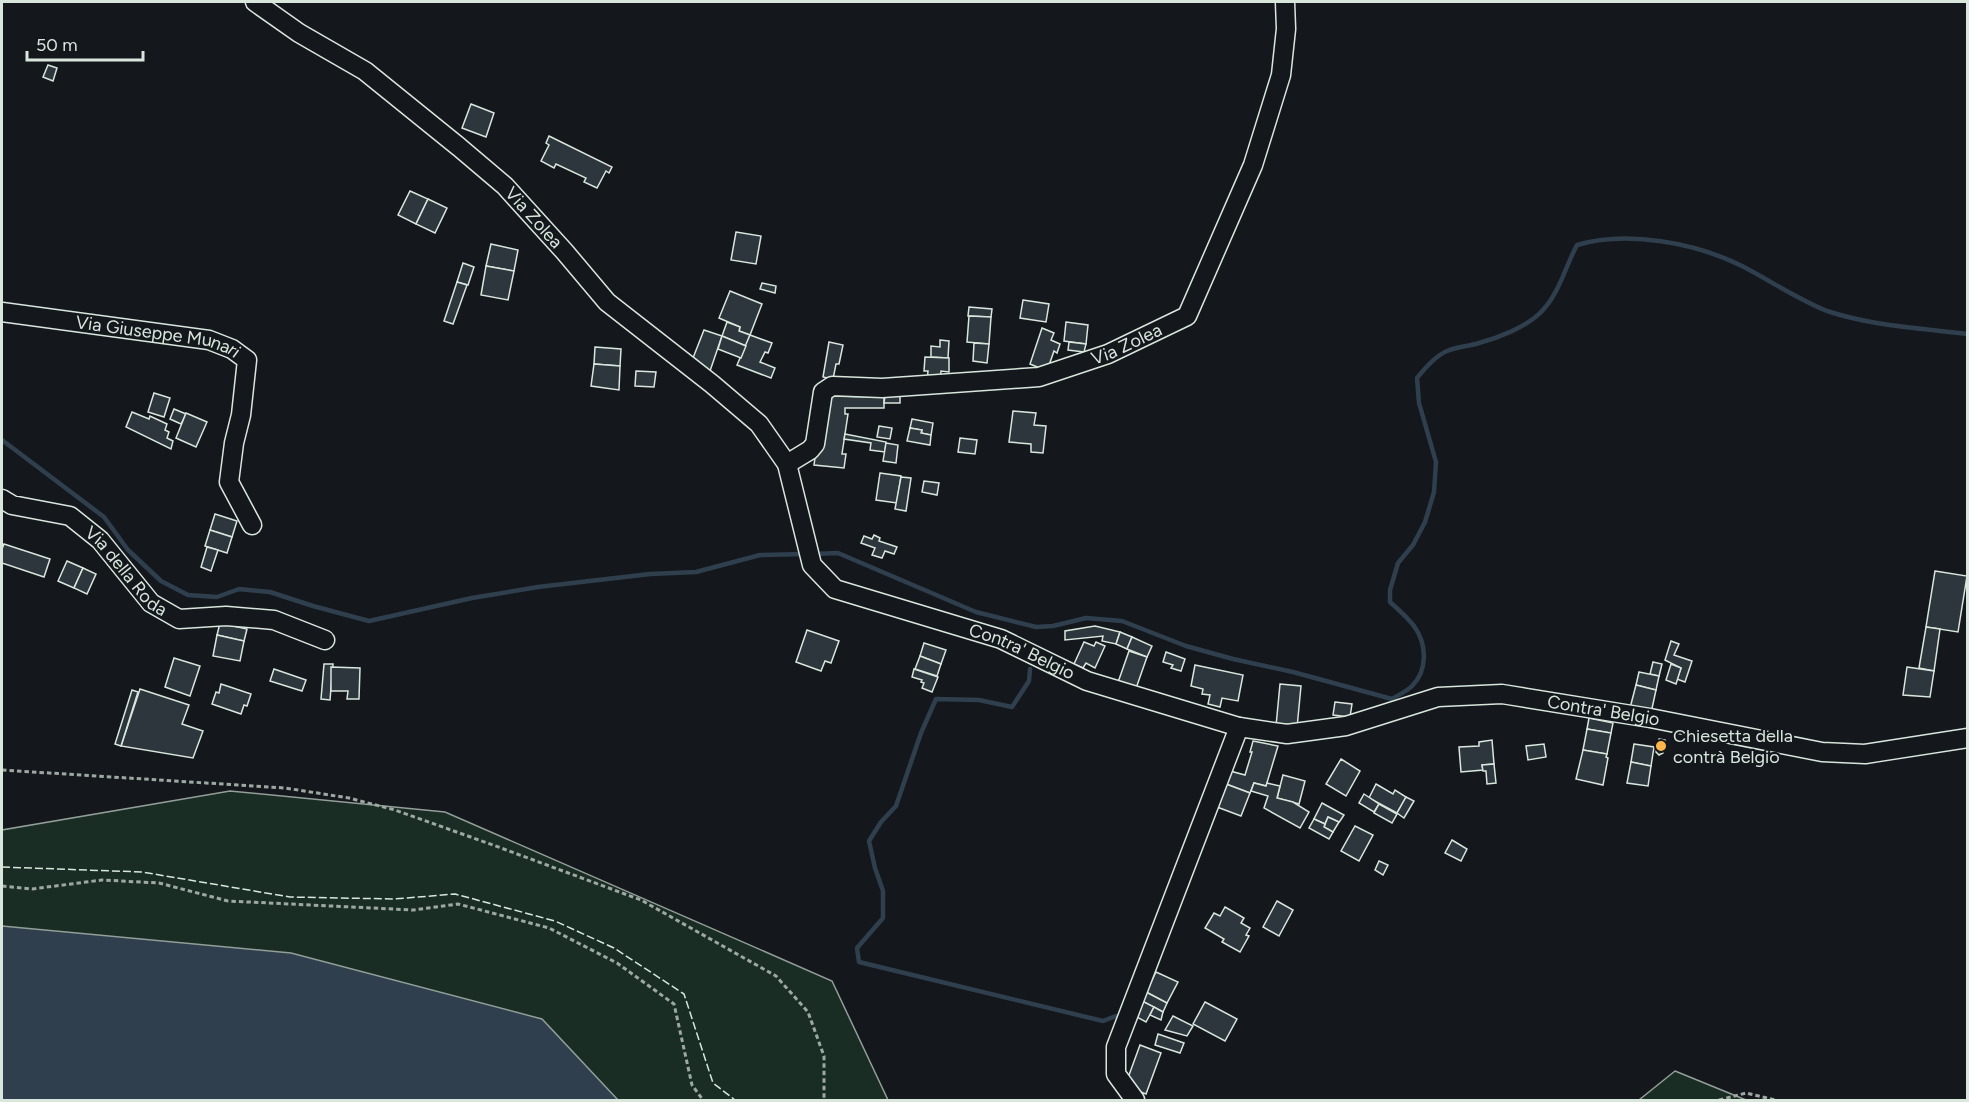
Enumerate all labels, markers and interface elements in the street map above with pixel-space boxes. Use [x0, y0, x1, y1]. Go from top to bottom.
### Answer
scale bar [27, 24, 142, 62]
text: 50 m [36, 34, 78, 56]
street label: Via Zolea [500, 182, 567, 253]
street label: Via Giuseppe Munari [74, 311, 245, 362]
street label: Via Zolea [1088, 319, 1165, 370]
street label: Via della Roda [81, 521, 171, 621]
street label: Contra' Belgio [966, 619, 1078, 684]
street label: Contra' Belgio [1546, 691, 1662, 731]
place label: Chiesetta della contrà Belgio [1673, 725, 1793, 768]
marker: Chiesetta della contrà Belgio [1654, 739, 1668, 753]

